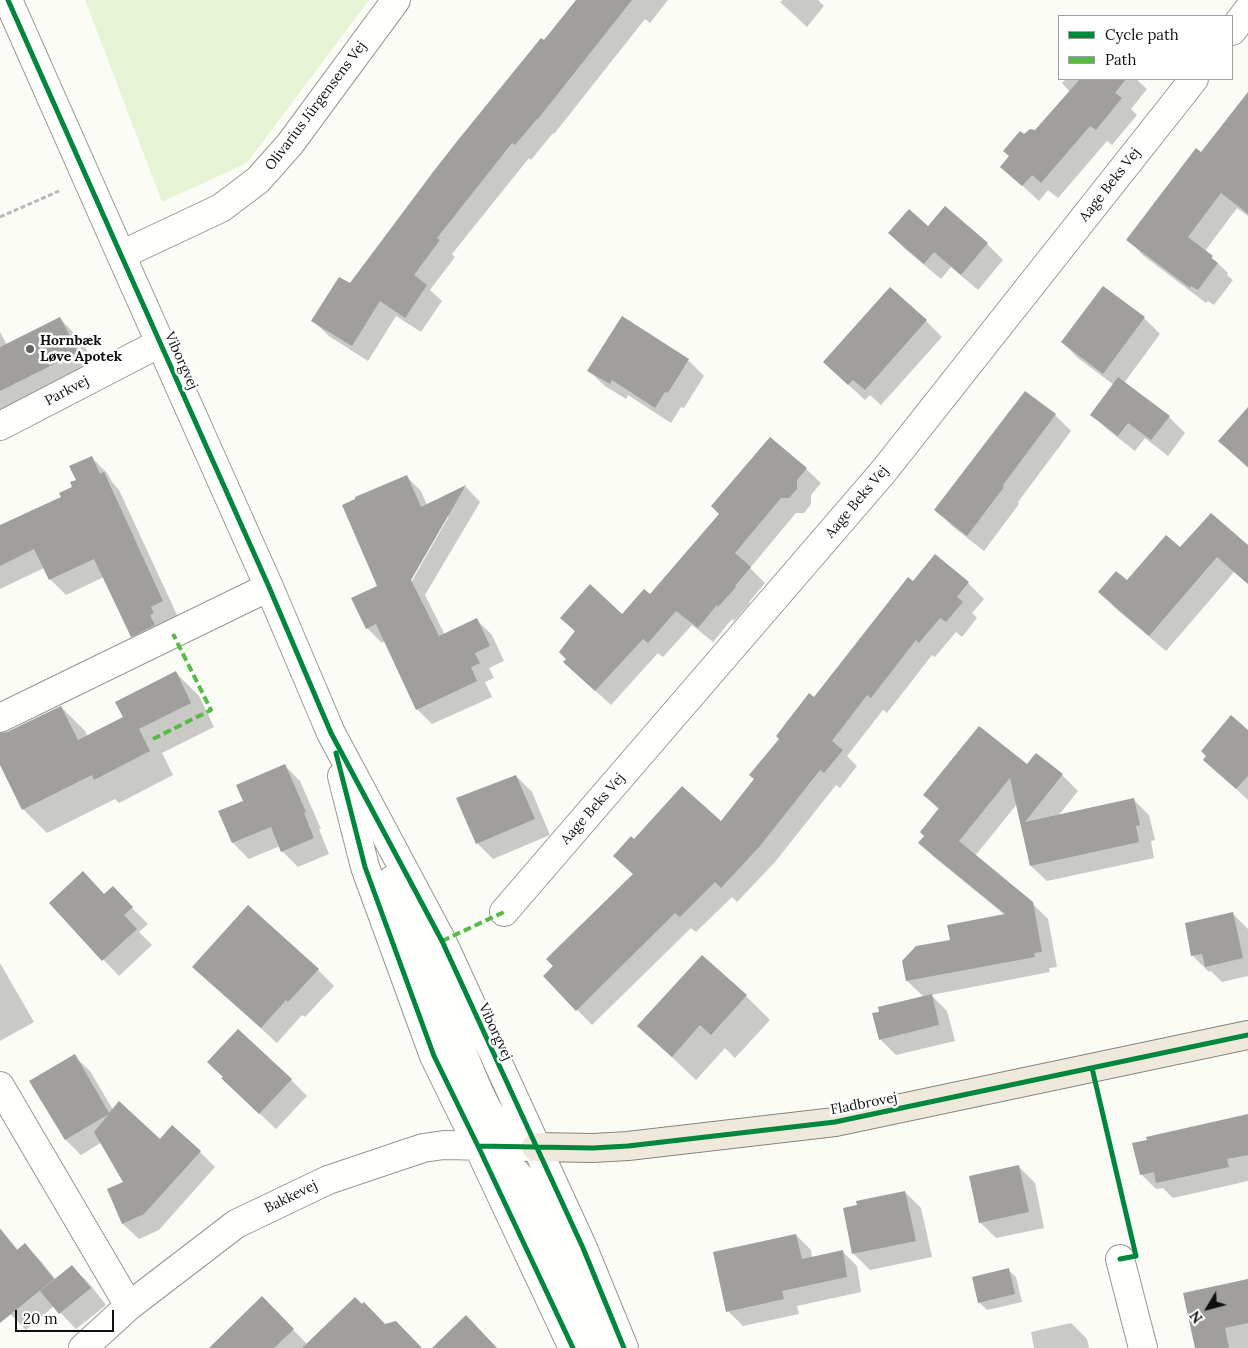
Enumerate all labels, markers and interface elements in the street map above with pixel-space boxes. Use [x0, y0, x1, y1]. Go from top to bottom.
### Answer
legend [1058, 15, 1233, 80]
text: Cycle path [1105, 25, 1179, 44]
street label: Olivarius Jürgensens Vej [262, 38, 370, 174]
text: Path [1105, 50, 1136, 69]
street label: Aage Beks Vej [1076, 145, 1144, 225]
street label: Viborgvej [161, 330, 201, 392]
place label: Hornbæk Løve Apotek [40, 333, 122, 366]
marker: Hornbæk Løve Apotek [24, 343, 36, 355]
street label: Parkvej [42, 372, 92, 410]
street label: Aage Beks Vej [822, 462, 892, 542]
street label: Aage Beks Vej [557, 770, 629, 848]
street label: Viborgvej [474, 1001, 516, 1063]
street label: Fladbrovej [829, 1089, 899, 1119]
street label: Bakkevej [262, 1177, 320, 1217]
north arrow [1183, 1283, 1233, 1333]
scale bar [18, 1300, 116, 1332]
text: N [1186, 1307, 1206, 1327]
text: 20 m [23, 1309, 58, 1328]

